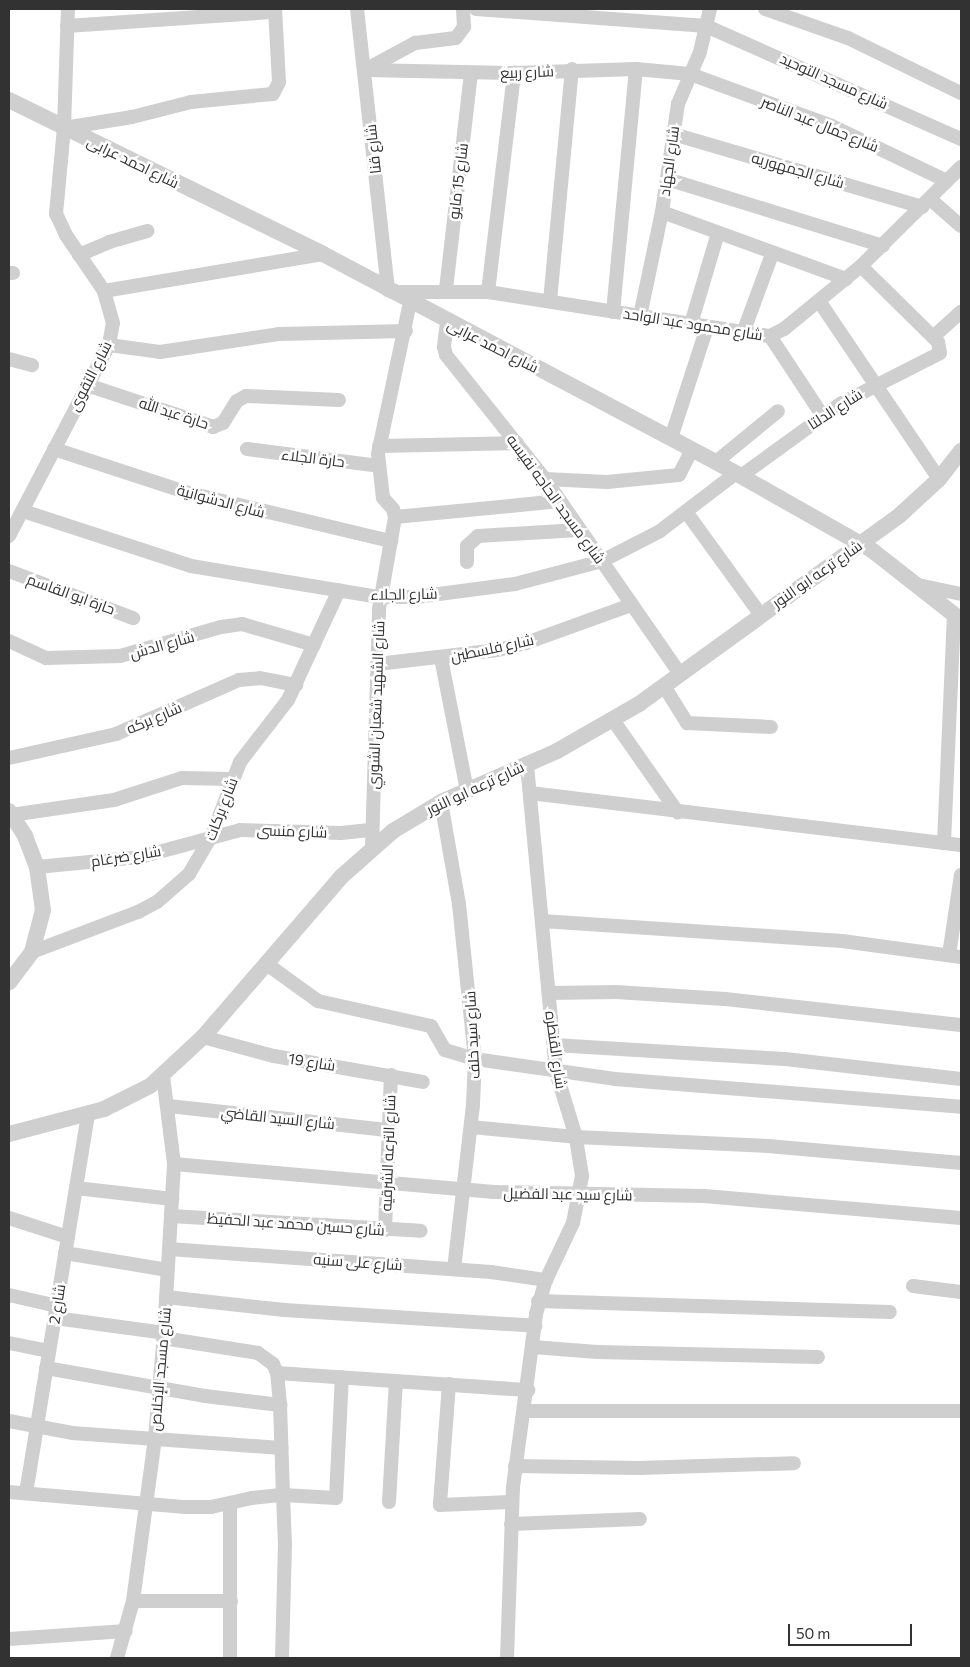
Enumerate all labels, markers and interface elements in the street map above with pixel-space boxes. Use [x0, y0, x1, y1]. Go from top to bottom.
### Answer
street label: شارع مسجد التوحيد [777, 49, 891, 113]
street label: شارع ربيع [500, 62, 554, 82]
street label: شارع جمال عبد الناصر [759, 92, 881, 156]
street label: شارع قنا [361, 123, 385, 175]
street label: شارع الجهاد [655, 125, 683, 197]
street label: شارع احمد عرابى [84, 132, 182, 192]
street label: شارع 15 مايو [444, 142, 472, 220]
street label: شارع الجمهوريه [750, 148, 846, 192]
street label: شارع محمود عبد الواحد [622, 304, 764, 344]
street label: شارع احمد عرابى [444, 315, 542, 377]
street label: شارع التقوى [65, 338, 115, 414]
street label: شارع الدلتا [804, 385, 866, 433]
street label: حارة عبد الله [137, 393, 211, 433]
street label: شارع مسجد الحاجه نفيسه [503, 431, 609, 567]
street label: حارة الجلاء [280, 445, 346, 471]
street label: شارع الدشوانية [175, 481, 267, 521]
street label: شارع ترعه ابو النور [769, 536, 865, 612]
street label: حارة ابو القاسم [25, 570, 117, 618]
street label: شارع الجلاء [370, 584, 438, 604]
street label: شارع الشهيد شعبان الشوري [364, 620, 388, 790]
street label: شارع الدش [128, 627, 196, 663]
street label: شارع فلسطين [449, 630, 535, 666]
street label: شارع بركه [124, 698, 184, 738]
street label: شارع ترعه ابو النور [423, 758, 527, 818]
street label: شارع بركات [201, 775, 241, 843]
street label: شارع منسى [256, 821, 328, 841]
street label: شارع ضرغام [90, 842, 162, 870]
street label: شارع سيد خلف [461, 990, 483, 1080]
street label: شارع القنطره [542, 1010, 570, 1090]
street label: شارع 19 [287, 1049, 337, 1075]
street label: شارع الترعه الشرقيه [377, 1094, 399, 1212]
street label: شارع السيد القاضي [220, 1103, 336, 1133]
street label: شارع سيد عبد الفضيل [503, 1184, 633, 1204]
street label: شارع حسين محمد عبد الحفيظ [207, 1209, 385, 1239]
street label: شارع على سنيه [313, 1250, 403, 1274]
street label: شارع 2 [45, 1283, 69, 1325]
street label: شارع مسجد الإخلاص [146, 1306, 174, 1432]
scale bar [790, 1614, 914, 1646]
text: 50 m [796, 1624, 830, 1642]

